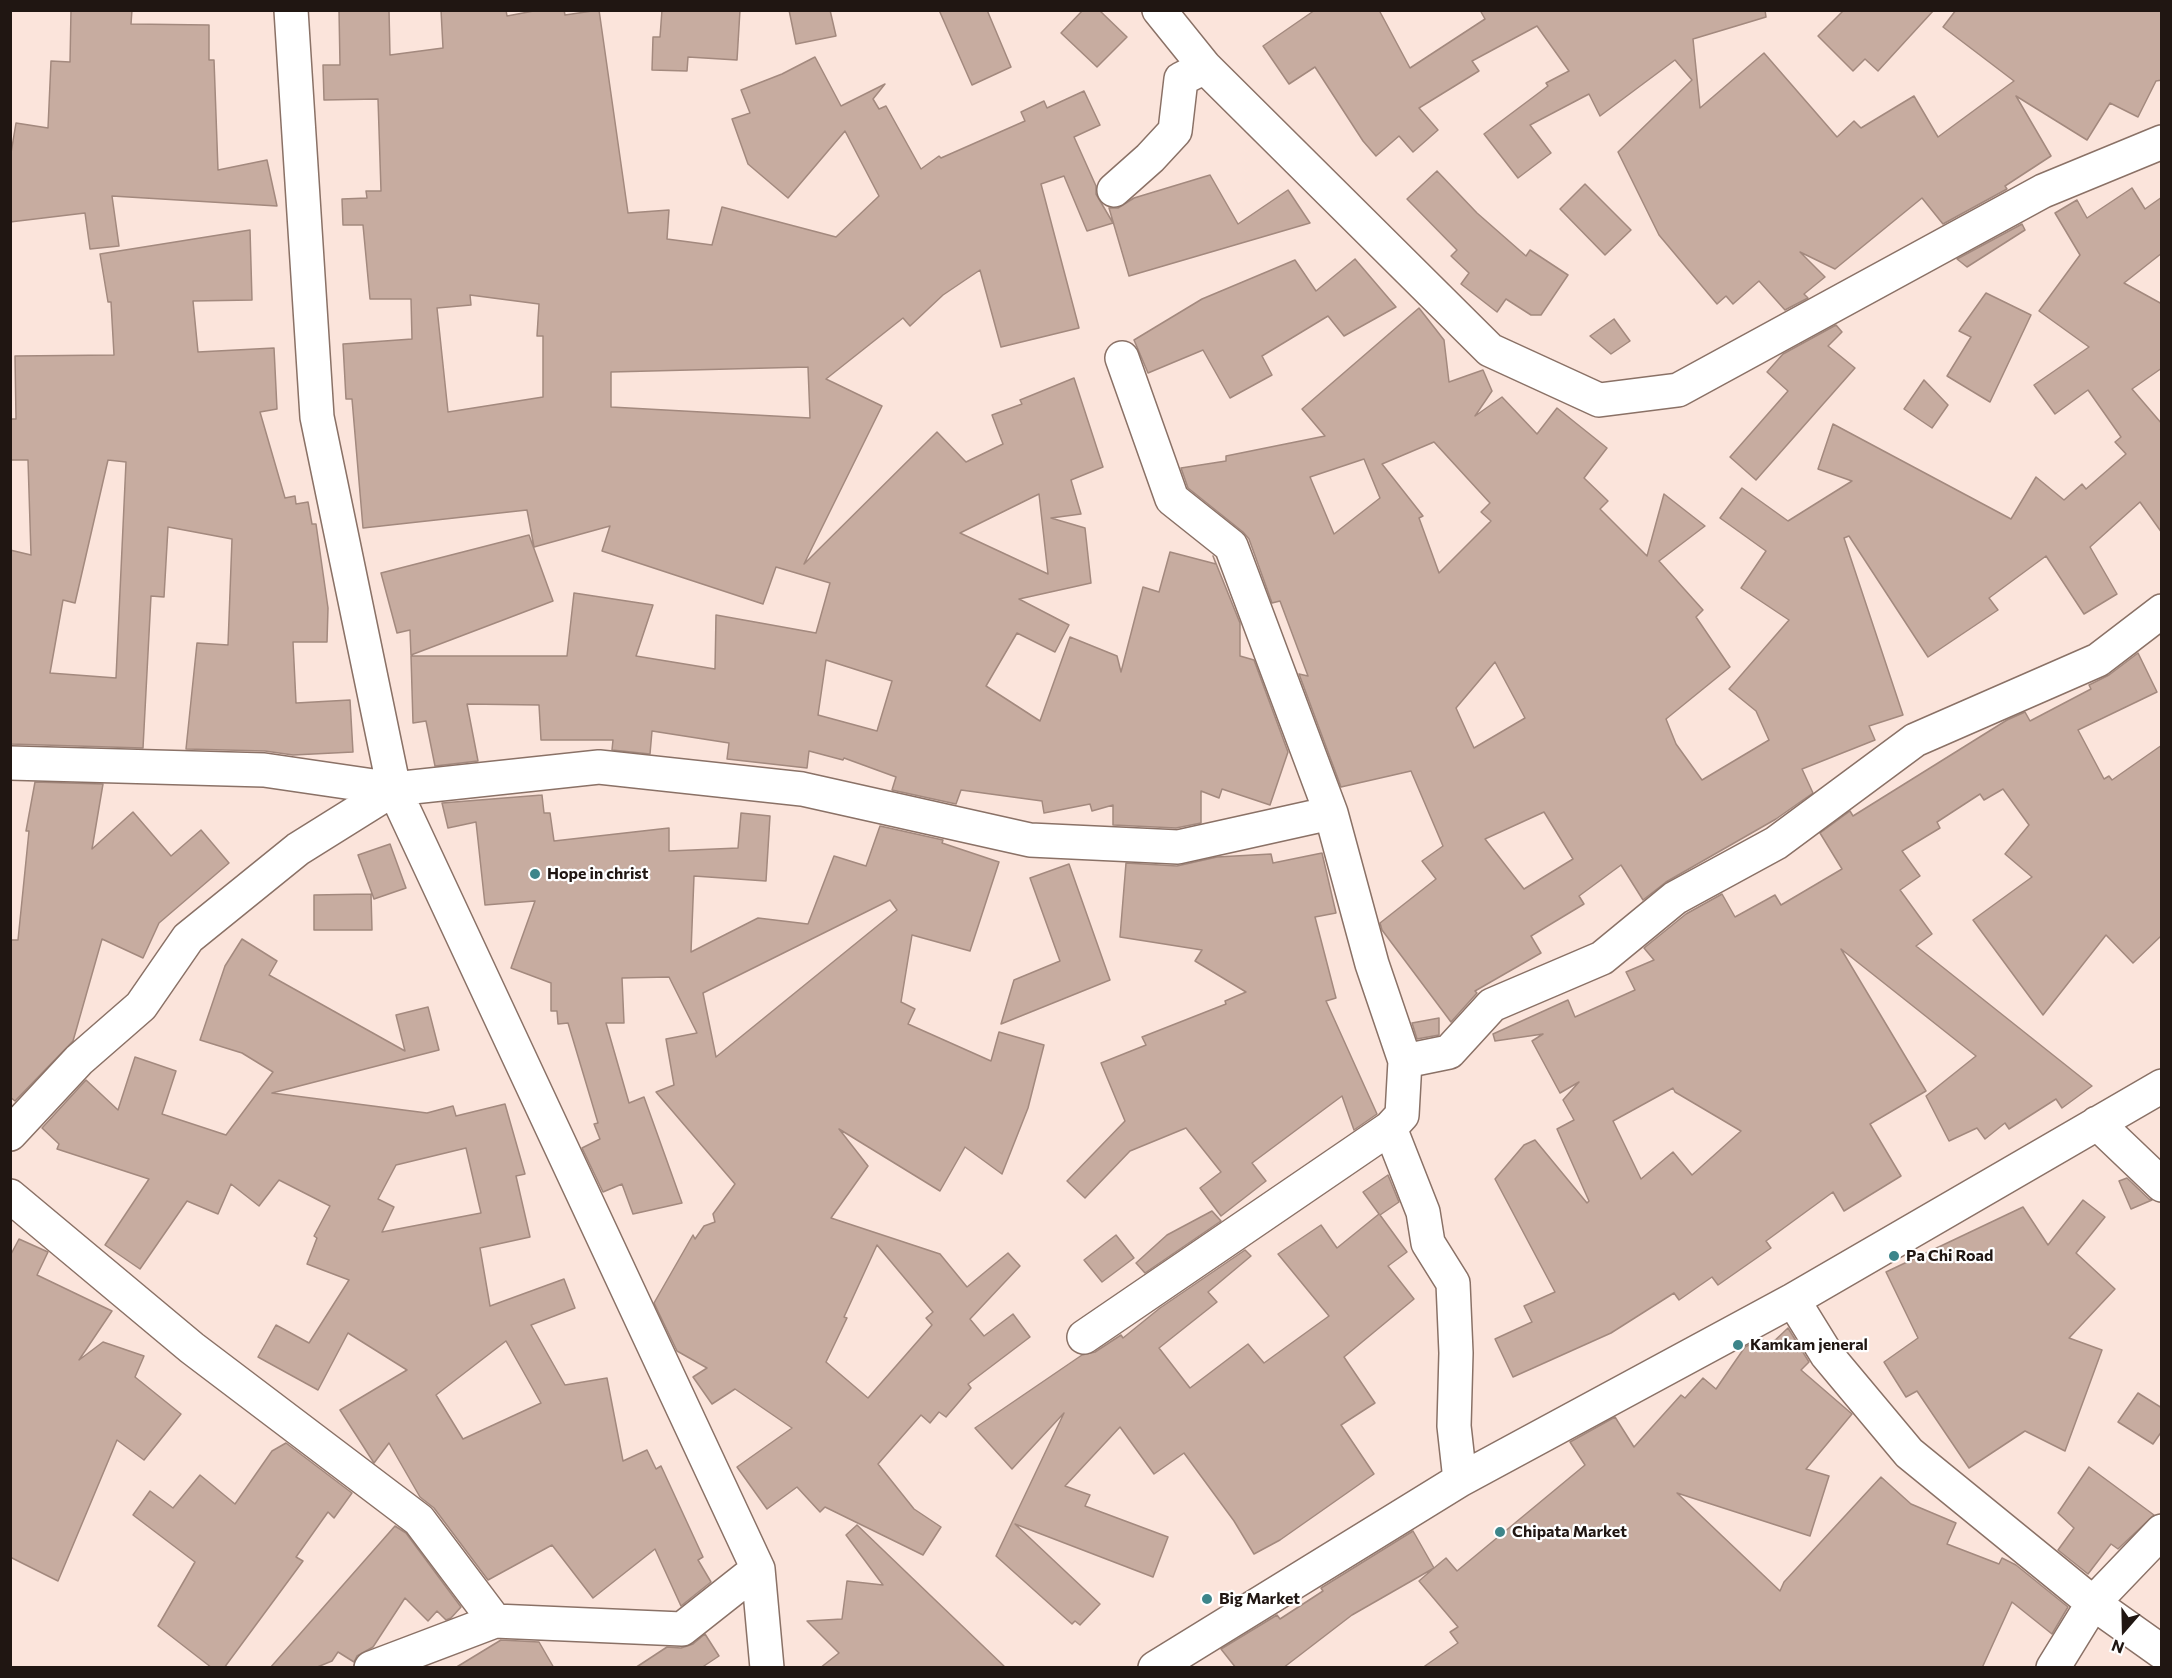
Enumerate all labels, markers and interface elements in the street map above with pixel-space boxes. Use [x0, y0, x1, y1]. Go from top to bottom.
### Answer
place label: Hope in christ [547, 864, 648, 884]
marker: Hope in christ [528, 867, 542, 881]
place label: Pa Chi Road [1906, 1246, 1993, 1266]
marker: Pa Chi Road [1887, 1249, 1901, 1263]
place label: Kamkam jeneral [1750, 1335, 1868, 1355]
marker: Kamkam jeneral [1731, 1338, 1745, 1352]
place label: Chipata Market [1512, 1522, 1627, 1542]
marker: Chipata Market [1493, 1525, 1507, 1539]
place label: Big Market [1219, 1589, 1300, 1609]
marker: Big Market [1200, 1592, 1214, 1606]
north arrow [2094, 1600, 2154, 1660]
text: N [2109, 1636, 2127, 1658]

